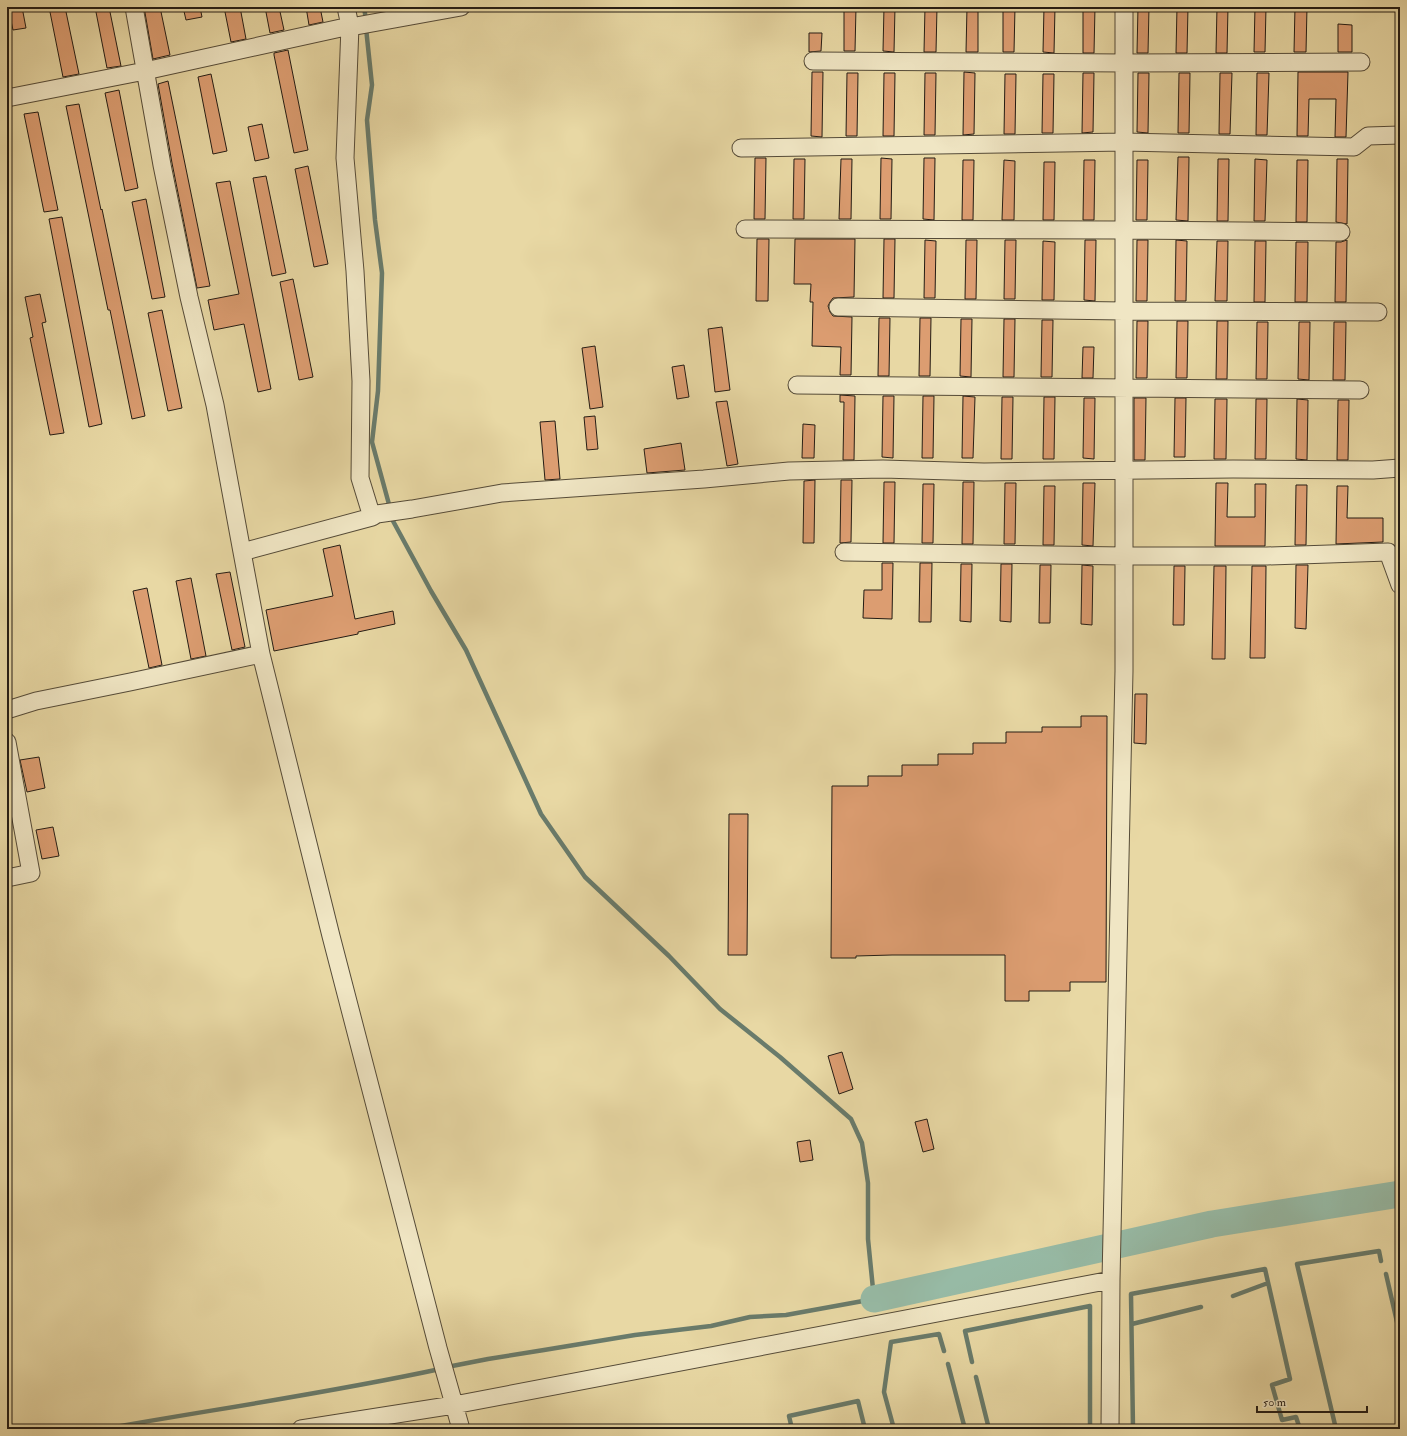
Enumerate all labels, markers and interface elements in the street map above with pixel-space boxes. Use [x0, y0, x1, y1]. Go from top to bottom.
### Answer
scale bar [1257, 1388, 1367, 1414]
text: 50 m [1263, 1395, 1287, 1410]

